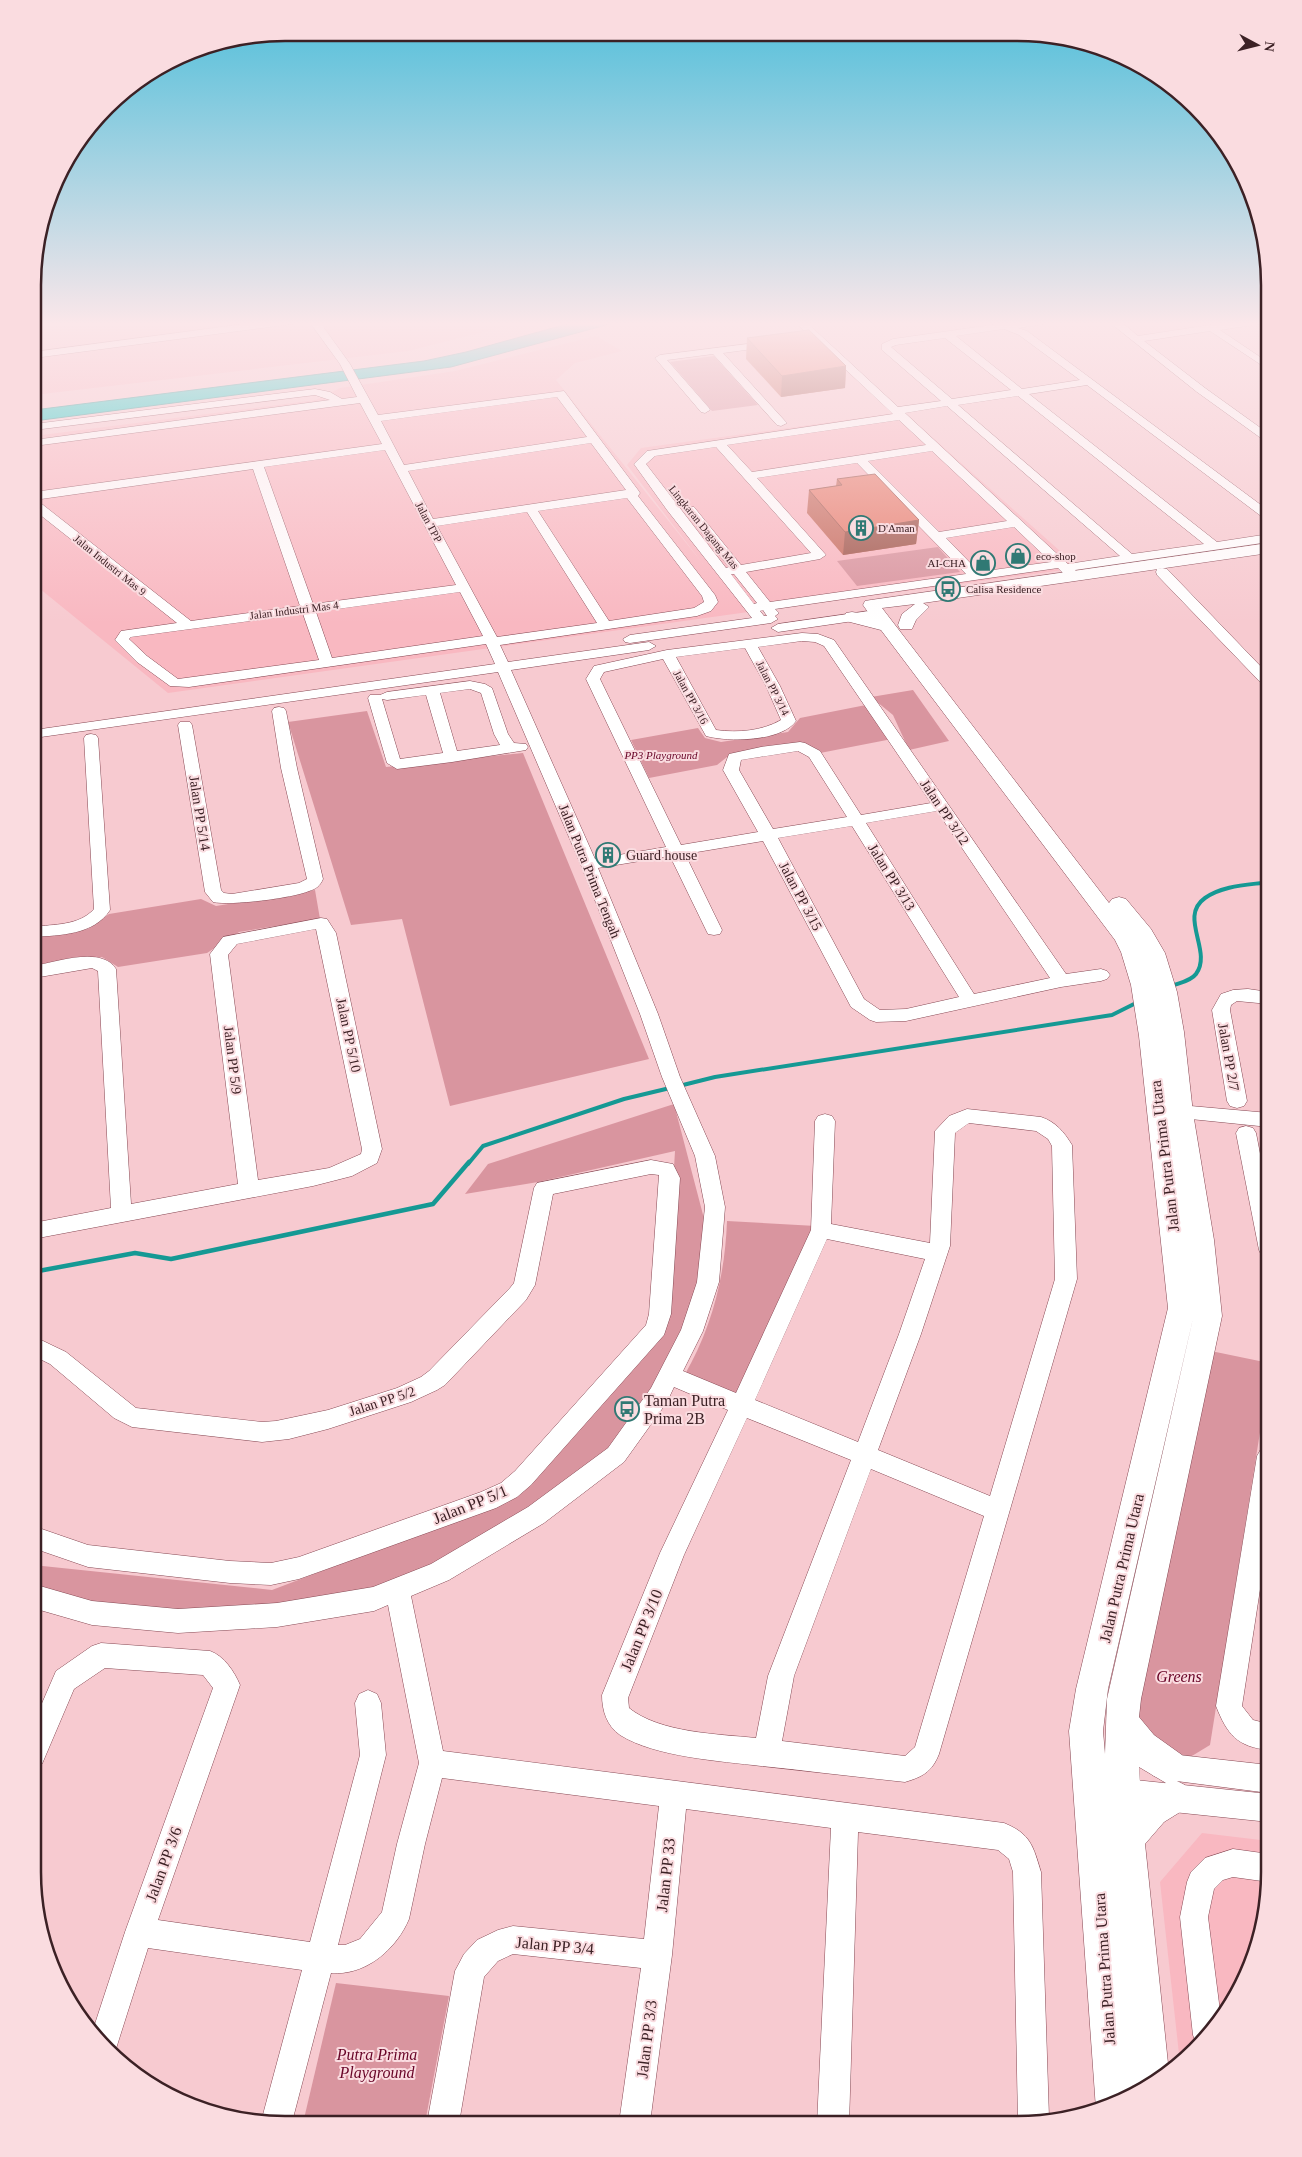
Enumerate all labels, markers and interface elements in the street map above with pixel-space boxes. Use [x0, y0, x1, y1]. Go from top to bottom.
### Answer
north arrow [1232, 20, 1282, 70]
text: N [1261, 41, 1277, 52]
street label: Lingkaran Dagang Mas [667, 483, 741, 571]
street label: Jalan TPP [413, 500, 445, 544]
building icon: D'Aman [848, 515, 874, 541]
place label: D'Aman [878, 522, 915, 534]
street label: Jalan Industri Mas 9 [71, 532, 149, 598]
shop icon: eco-shop [1005, 543, 1031, 569]
shop icon: AI-CHA [970, 550, 996, 576]
place label: eco-shop [1036, 550, 1076, 562]
place label: AI-CHA [928, 557, 966, 569]
bus stop icon: Calisa Residence [935, 576, 961, 602]
place label: Calisa Residence [966, 583, 1042, 595]
street label: Jalan Industri Mas 4 [249, 599, 340, 621]
street label: Jalan PP 3/14 [754, 659, 792, 718]
street label: Jalan PP 3/16 [671, 668, 711, 726]
park label: PP3 Playground [623, 749, 698, 761]
street label: Jalan PP 5/14 [186, 775, 213, 852]
street label: Jalan PP 3/12 [917, 777, 972, 848]
street label: Jalan Putra Prima Tengah [556, 802, 623, 940]
street label: Jalan PP 3/13 [865, 841, 918, 913]
building icon: Guard house [595, 842, 621, 868]
place label: Guard house [626, 848, 697, 863]
street label: Jalan PP 3/15 [776, 859, 825, 933]
street label: Jalan PP 5/10 [333, 997, 364, 1074]
street label: Jalan PP 2/7 [1215, 1022, 1242, 1092]
street label: Jalan PP 5/9 [221, 1025, 244, 1095]
street label: Jalan Putra Prima Utara [1147, 1079, 1182, 1233]
street label: Jalan PP 5/2 [347, 1384, 417, 1419]
place label: Taman Putra Prima 2B [644, 1392, 725, 1427]
bus stop icon: Taman Putra Prima 2B [614, 1396, 640, 1422]
street label: Jalan PP 5/1 [431, 1482, 510, 1527]
street label: Jalan Putra Prima Utara [1096, 1492, 1147, 1644]
street label: Jalan PP 3/10 [617, 1587, 666, 1673]
park label: Greens [1156, 1668, 1202, 1685]
street label: Jalan PP 3/6 [142, 1824, 185, 1904]
street label: Jalan PP 33 [653, 1837, 678, 1913]
street label: Jalan Putra Prima Utara [1091, 1892, 1118, 2046]
street label: Jalan PP 3/4 [515, 1934, 595, 1957]
street label: Jalan PP 3/3 [633, 1999, 660, 2079]
park label: Putra Prima Playground [336, 2046, 417, 2082]

